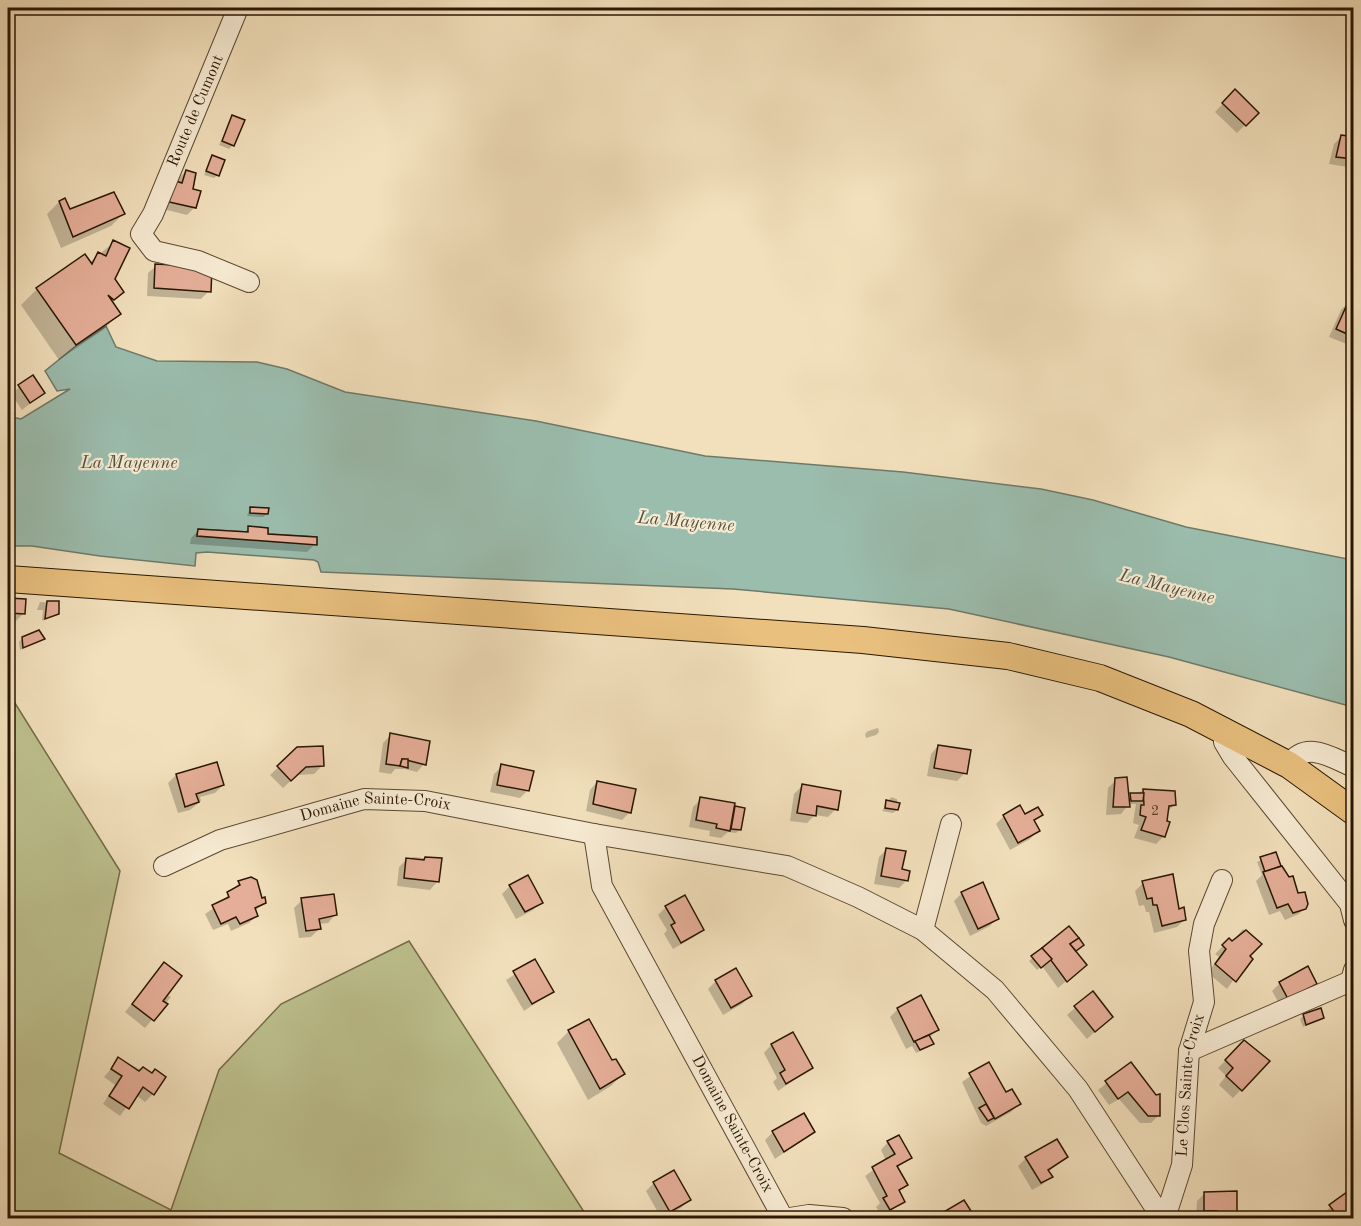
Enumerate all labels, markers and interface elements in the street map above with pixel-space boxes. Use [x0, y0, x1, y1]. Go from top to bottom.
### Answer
street label: Route de Cumont [165, 52, 227, 169]
water label: La Mayenne [79, 454, 178, 472]
water label: La Mayenne [636, 509, 735, 535]
water label: La Mayenne [1117, 566, 1216, 607]
street label: Domaine Sainte-Croix [298, 791, 452, 825]
house number: 2 [1151, 804, 1159, 818]
street label: Le Clos Sainte-Croix [1175, 1012, 1208, 1157]
street label: Domaine Sainte-Croix [688, 1053, 776, 1195]

